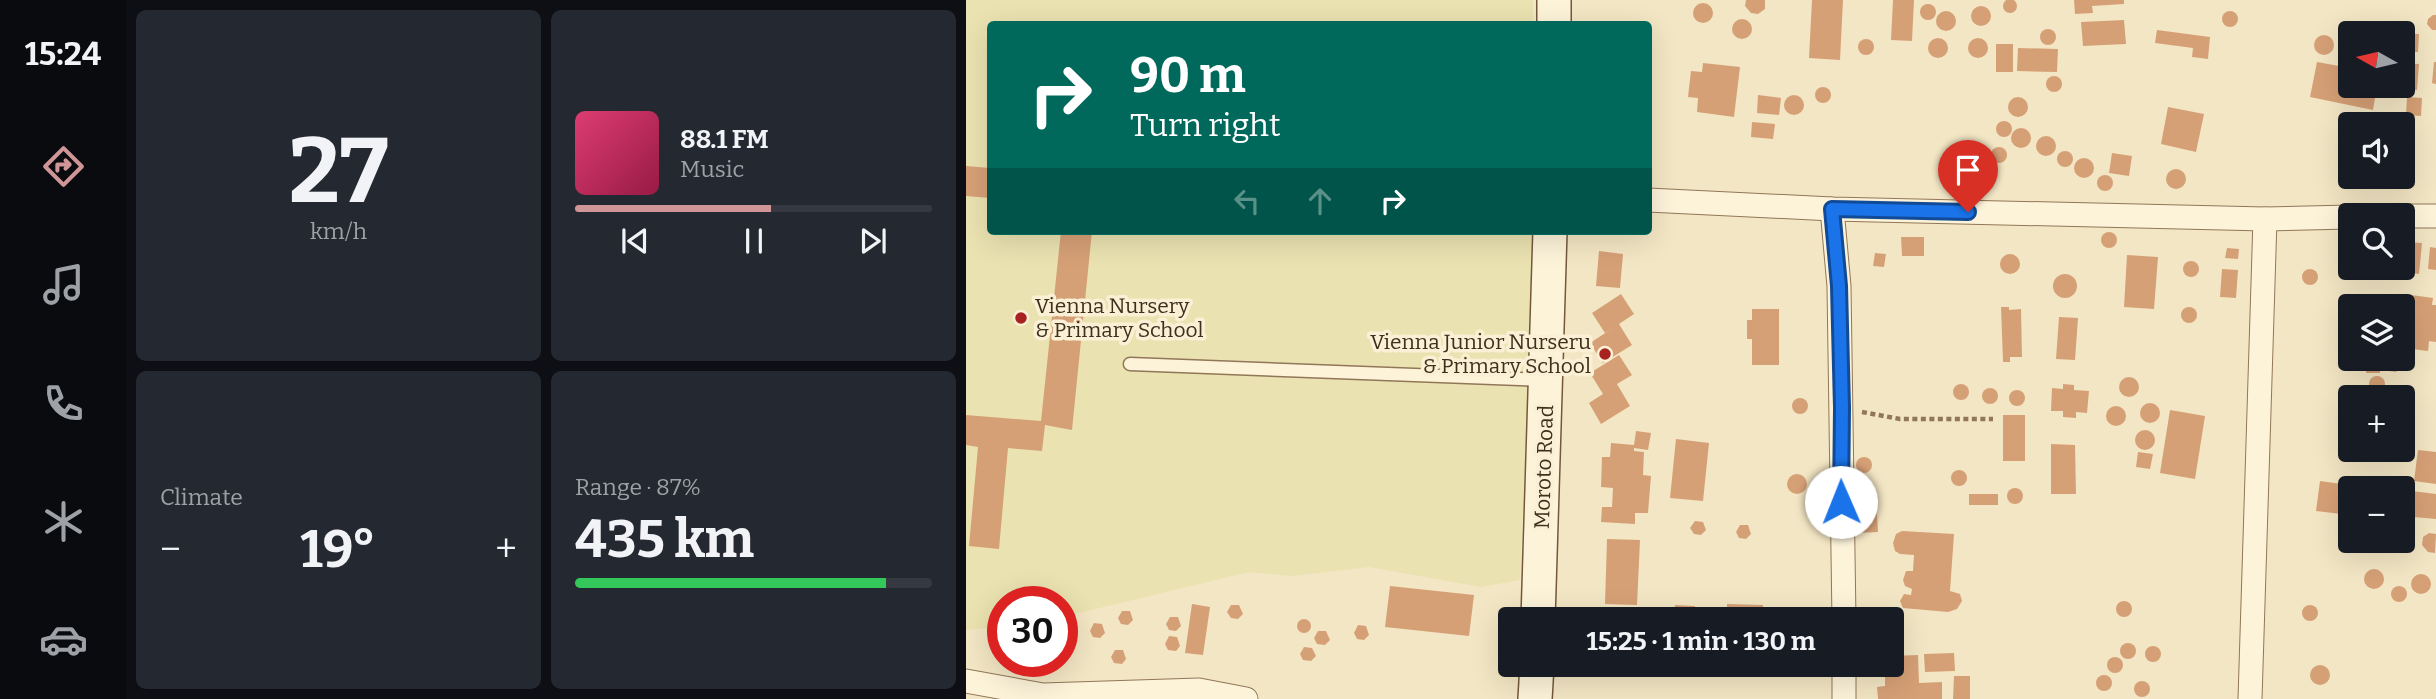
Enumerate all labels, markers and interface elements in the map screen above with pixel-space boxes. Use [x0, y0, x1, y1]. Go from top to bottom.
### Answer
north arrow [2338, 21, 2415, 98]
map controls [2338, 21, 2415, 553]
text: 15:24 [25, 35, 101, 73]
text: 90 m [1130, 46, 1246, 105]
icon: right [1015, 49, 1106, 140]
text: Turn right [1130, 106, 1281, 144]
button: sound [2338, 112, 2415, 189]
text: 27 [289, 117, 388, 226]
text: 88.1 FM [680, 124, 769, 155]
pin [1938, 140, 1998, 212]
icon: directions [39, 142, 88, 191]
icon: arrive [1949, 151, 1987, 189]
text: Music [680, 155, 744, 183]
icon: left [1228, 182, 1266, 220]
icon: ahead [1301, 182, 1339, 220]
icon: right [1374, 182, 1412, 220]
button: search [2338, 203, 2415, 280]
text: km/h [310, 217, 367, 245]
icon: previous [616, 222, 654, 260]
icon: pause [735, 222, 773, 260]
icon: next [854, 222, 892, 260]
icon: music [39, 260, 88, 309]
place label: Vienna Nursery & Primary School [1035, 293, 1204, 343]
button: layers [2338, 294, 2415, 371]
marker: Vienna Nursery & Primary School [1013, 310, 1029, 326]
place label: Vienna Junior Nurseru & Primary School [1370, 329, 1591, 379]
marker: Vienna Junior Nurseru & Primary School [1597, 346, 1613, 362]
icon: phone [39, 379, 88, 428]
button: + [2338, 385, 2415, 462]
street label: Moroto Road [1529, 404, 1559, 530]
position arrow [1804, 465, 1878, 539]
text: Range · 87% [575, 473, 701, 501]
button: − [2338, 476, 2415, 553]
text: Climate [160, 483, 243, 511]
icon: climate [39, 497, 88, 546]
text: 435 km [575, 508, 754, 571]
text: 19° [300, 518, 376, 581]
text: − [160, 526, 181, 572]
text: + [495, 526, 517, 572]
speed limit sign: 30 [987, 586, 1078, 677]
icon: car [39, 615, 88, 664]
text: 15:25 · 1 min · 130 m [1586, 626, 1816, 657]

